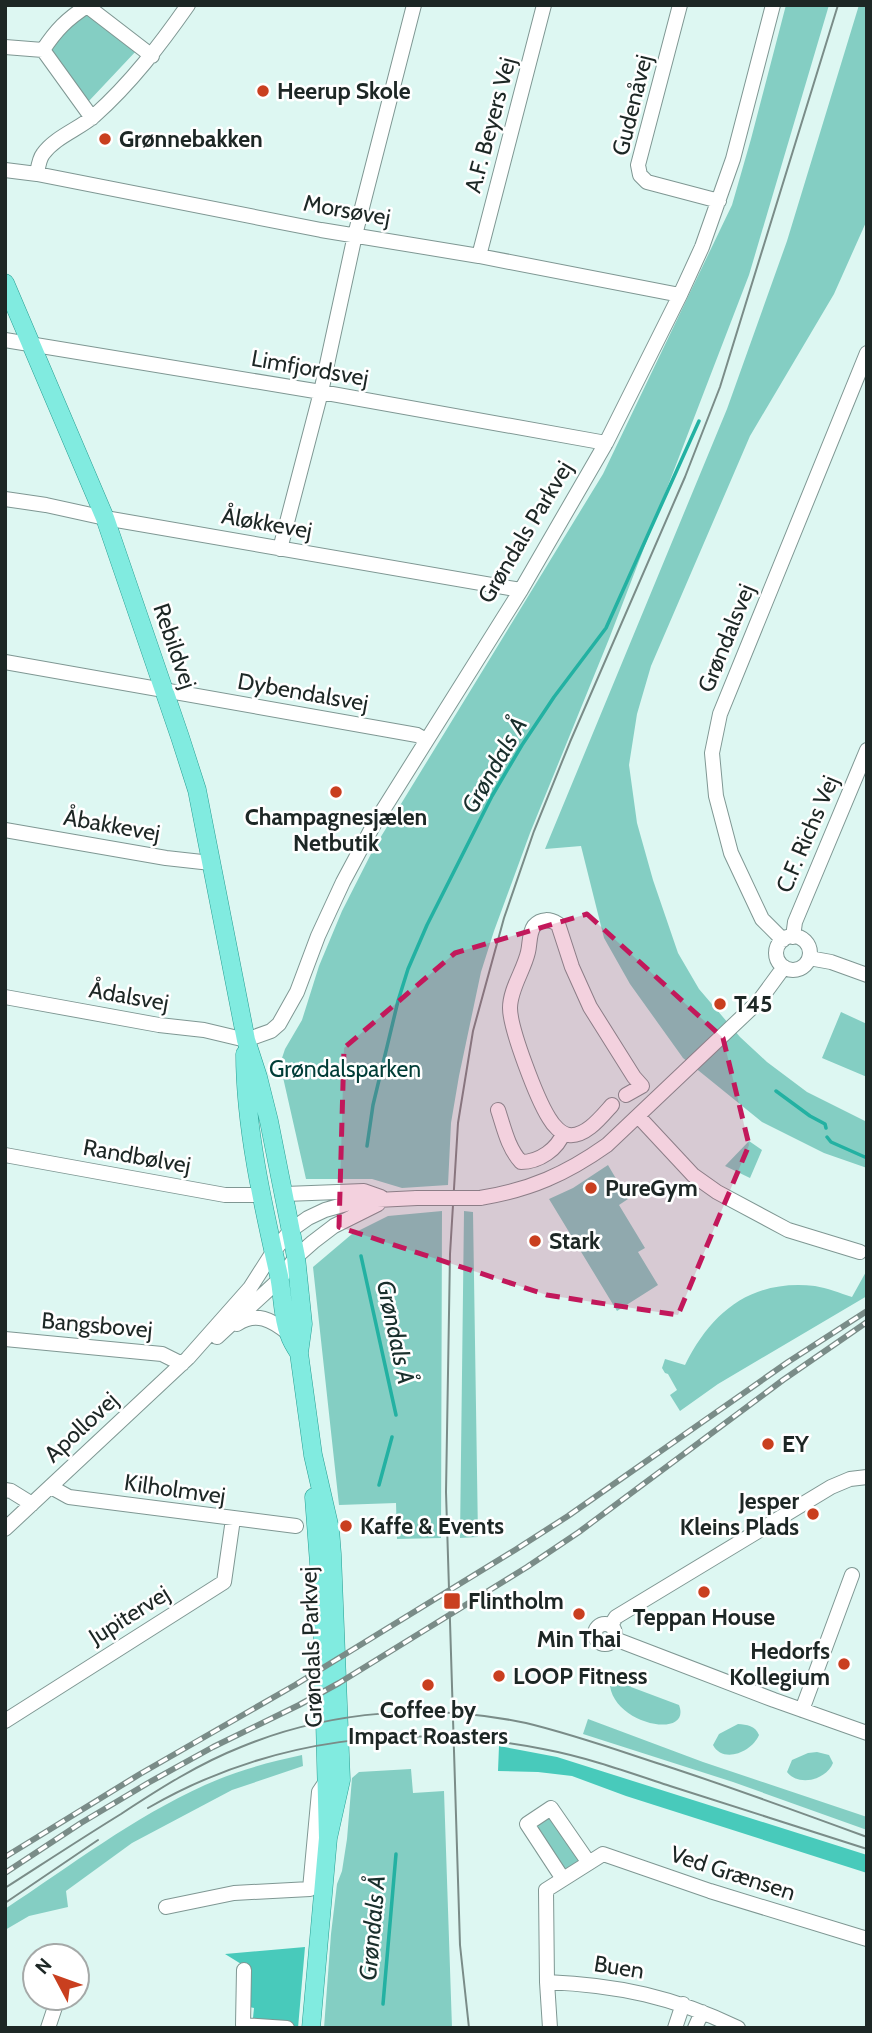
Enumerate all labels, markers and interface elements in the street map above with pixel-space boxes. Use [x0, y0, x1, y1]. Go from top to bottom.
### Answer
street label: Gudenåvej [606, 52, 658, 158]
street label: A.F. Beyers Vej [458, 54, 522, 196]
place label: Heerup Skole [277, 77, 411, 105]
marker: Heerup Skole [255, 83, 271, 99]
place label: Grønnebakken [119, 125, 263, 153]
marker: Grønnebakken [97, 131, 113, 147]
street label: Morsøvej [301, 189, 393, 231]
street label: Limfjordsvej [249, 344, 371, 392]
street label: Grøndals Parkvej [472, 456, 578, 608]
street label: Åløkkevej [219, 500, 315, 545]
street label: Grøndalsvej [692, 580, 760, 696]
street label: Rebildvej [147, 600, 203, 692]
street label: Dybendalsvej [235, 667, 371, 717]
water label: Grøndals Å [454, 712, 533, 818]
street label: C.F. Richs Vej [770, 771, 844, 897]
marker: Champagnesjælen Netbutik [328, 784, 344, 800]
street label: Åbakkevej [62, 802, 163, 847]
place label: Champagnesjælen Netbutik [245, 803, 427, 857]
street label: Ådalsvej [87, 974, 171, 1017]
place label: T45 [734, 990, 772, 1018]
marker: T45 [712, 996, 728, 1012]
park label: Grøndalsparken [269, 1055, 421, 1083]
street label: Randbølvej [81, 1133, 193, 1179]
place label: PureGym [605, 1174, 698, 1202]
marker: PureGym [583, 1180, 599, 1196]
place label: Stark [549, 1227, 601, 1255]
marker: Stark [527, 1233, 543, 1249]
water label: Grøndals Å [371, 1277, 422, 1387]
street label: Bangsbovej [40, 1306, 154, 1344]
street label: Apollovej [38, 1386, 124, 1468]
place label: EY [782, 1430, 810, 1458]
marker: EY [760, 1436, 776, 1452]
street label: Kilholmvej [123, 1468, 227, 1510]
place label: Jesper Kleins Plads [680, 1487, 799, 1541]
marker: Jesper Kleins Plads [805, 1506, 821, 1522]
place label: Kaffe & Events [360, 1512, 504, 1540]
marker: Kaffe & Events [338, 1518, 354, 1534]
street label: Grøndals Parkvej [294, 1566, 328, 1728]
street label: Jupitervej [83, 1579, 175, 1651]
marker: Teppan House [696, 1584, 712, 1600]
place label: Flintholm [468, 1587, 564, 1615]
marker: Flintholm [442, 1591, 462, 1611]
place label: Teppan House [633, 1603, 775, 1631]
marker: Min Thai [571, 1606, 587, 1622]
place label: Min Thai [537, 1625, 621, 1653]
place label: Hedorfs Kollegium [729, 1637, 830, 1691]
marker: Hedorfs Kollegium [836, 1656, 852, 1672]
place label: LOOP Fitness [513, 1662, 648, 1690]
marker: LOOP Fitness [491, 1668, 507, 1684]
marker: Coffee by Impact Roasters [420, 1677, 436, 1693]
place label: Coffee by Impact Roasters [348, 1696, 508, 1750]
street label: Ved Grænsen [667, 1840, 799, 1906]
water label: Grøndals Å [352, 1874, 391, 1982]
north arrow [21, 1942, 91, 2012]
street label: Buen [592, 1949, 646, 1985]
text: N [30, 1954, 57, 1979]

